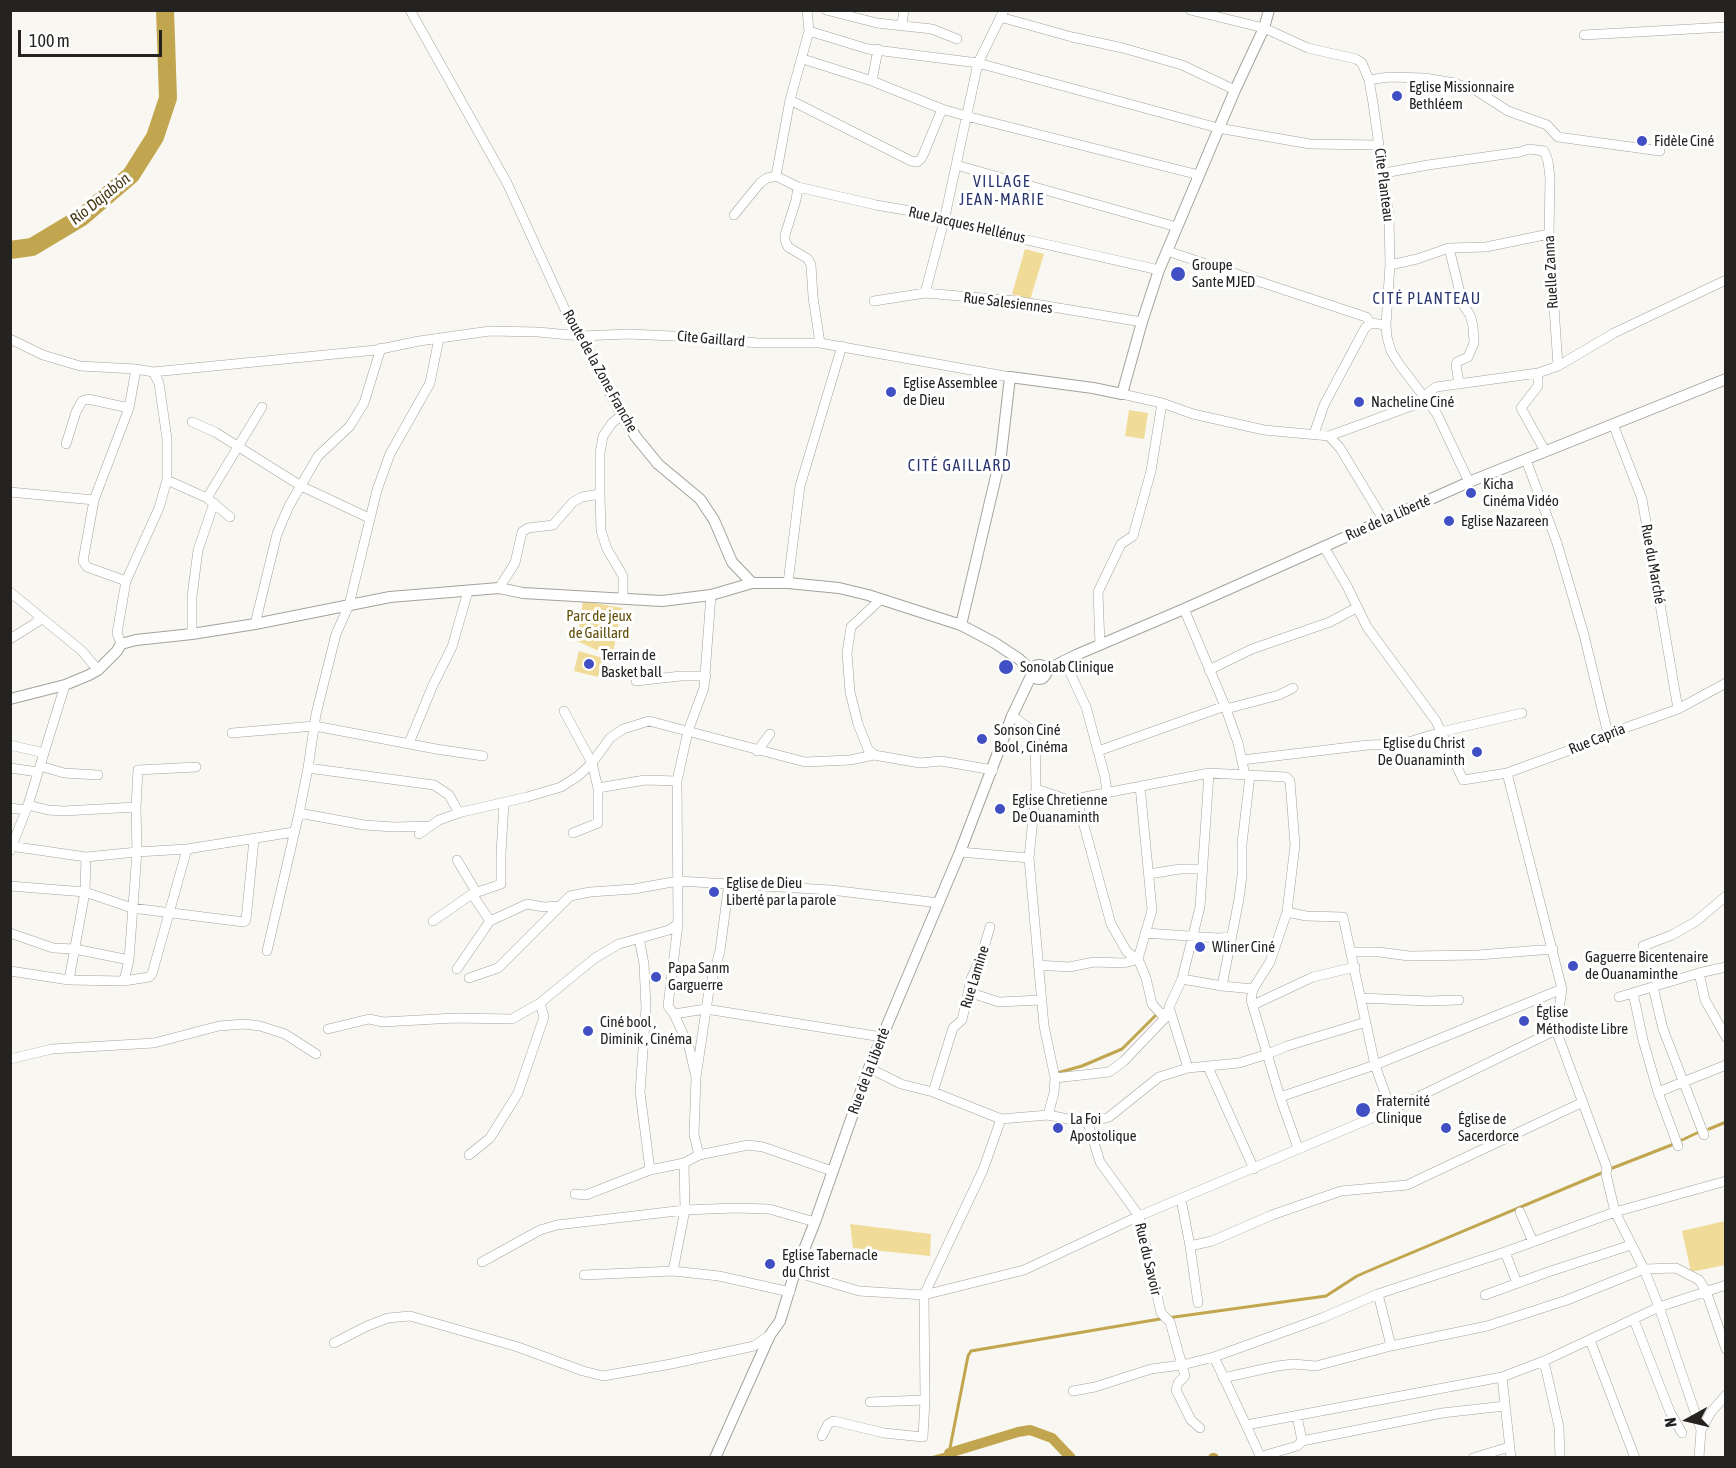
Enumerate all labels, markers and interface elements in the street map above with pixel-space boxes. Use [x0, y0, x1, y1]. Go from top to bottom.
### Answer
scale bar [21, 18, 165, 56]
text: 100 m [29, 30, 70, 51]
place label: Eglise Missionnaire Bethléem [1409, 78, 1514, 113]
marker: Eglise Missionnaire Bethléem [1390, 89, 1404, 103]
place label: Fidèle Ciné [1654, 132, 1714, 150]
marker: Fidèle Ciné [1635, 134, 1649, 148]
street label: Cite Planteau [1371, 147, 1397, 223]
water label: Río Dajabón [66, 169, 134, 229]
district label: VILLAGE JEAN-MARIE [959, 172, 1045, 210]
street label: Rue Jacques Hellénus [907, 203, 1027, 247]
street label: Ruelle Zanna [1540, 235, 1562, 309]
place label: Groupe Sante MJED [1192, 256, 1255, 291]
marker: Groupe Sante MJED [1169, 265, 1187, 283]
street label: Rue Salesiennes [962, 289, 1054, 317]
district label: CITÉ PLANTEAU [1372, 289, 1482, 309]
street label: Route de la Zone Franche [559, 307, 641, 435]
street label: Cite Gaillard [676, 327, 746, 351]
place label: Eglise Assemblee de Dieu [903, 374, 997, 409]
marker: Eglise Assemblee de Dieu [884, 385, 898, 399]
place label: Nacheline Ciné [1371, 393, 1454, 411]
marker: Nacheline Ciné [1352, 395, 1366, 409]
district label: CITÉ GAILLARD [908, 456, 1012, 476]
place label: Kicha Cinéma Vidéo [1483, 475, 1559, 510]
marker: Kicha Cinéma Vidéo [1464, 486, 1478, 500]
street label: Rue de la Liberté [1343, 491, 1433, 545]
place label: Eglise Nazareen [1461, 512, 1549, 530]
marker: Eglise Nazareen [1442, 514, 1456, 528]
street label: Rue du Marché [1637, 523, 1669, 605]
park label: Parc de jeux de Gaillard [566, 607, 632, 642]
place label: Terrain de Basket ball [601, 646, 662, 681]
marker: Terrain de Basket ball [582, 657, 596, 671]
marker: Sonolab Clinique [997, 658, 1015, 676]
place label: Sonolab Clinique [1020, 658, 1114, 676]
street label: Rue Capria [1566, 720, 1628, 758]
place label: Sonson Ciné Bool , Cinéma [994, 721, 1068, 756]
marker: Sonson Ciné Bool , Cinéma [975, 732, 989, 746]
place label: Eglise du Christ De Ouanaminth [1377, 734, 1465, 769]
marker: Eglise du Christ De Ouanaminth [1470, 745, 1484, 759]
place label: Eglise Chretienne De Ouanaminth [1012, 791, 1108, 826]
marker: Eglise Chretienne De Ouanaminth [993, 802, 1007, 816]
place label: Eglise de Dieu Liberté par la parole [726, 874, 836, 909]
marker: Eglise de Dieu Liberté par la parole [707, 885, 721, 899]
place label: Wliner Ciné [1212, 938, 1275, 956]
marker: Wliner Ciné [1193, 940, 1207, 954]
street label: Rue Lamine [957, 943, 993, 1011]
place label: Gaguerre Bicentenaire de Ouanaminthe [1585, 948, 1708, 983]
place label: Papa Sanm Garguerre [668, 959, 730, 994]
marker: Gaguerre Bicentenaire de Ouanaminthe [1566, 959, 1580, 973]
marker: Papa Sanm Garguerre [649, 970, 663, 984]
place label: Église Méthodiste Libre [1536, 1003, 1628, 1038]
place label: Ciné bool , Diminik , Cinéma [600, 1013, 692, 1048]
marker: Église Méthodiste Libre [1517, 1014, 1531, 1028]
marker: Ciné bool , Diminik , Cinéma [581, 1024, 595, 1038]
street label: Rue de la Liberté [844, 1025, 894, 1117]
place label: Fraternité Clinique [1376, 1092, 1430, 1127]
marker: Fraternité Clinique [1354, 1101, 1372, 1119]
place label: La Foi Apostolique [1070, 1110, 1137, 1145]
place label: Église de Sacerdorce [1458, 1110, 1519, 1145]
marker: La Foi Apostolique [1051, 1121, 1065, 1135]
marker: Église de Sacerdorce [1439, 1121, 1453, 1135]
street label: Rue du Savoir [1131, 1221, 1165, 1297]
place label: Eglise Tabernacle du Christ [782, 1246, 878, 1281]
marker: Eglise Tabernacle du Christ [763, 1257, 777, 1271]
north arrow [1658, 1390, 1718, 1450]
text: N [1661, 1417, 1680, 1428]

